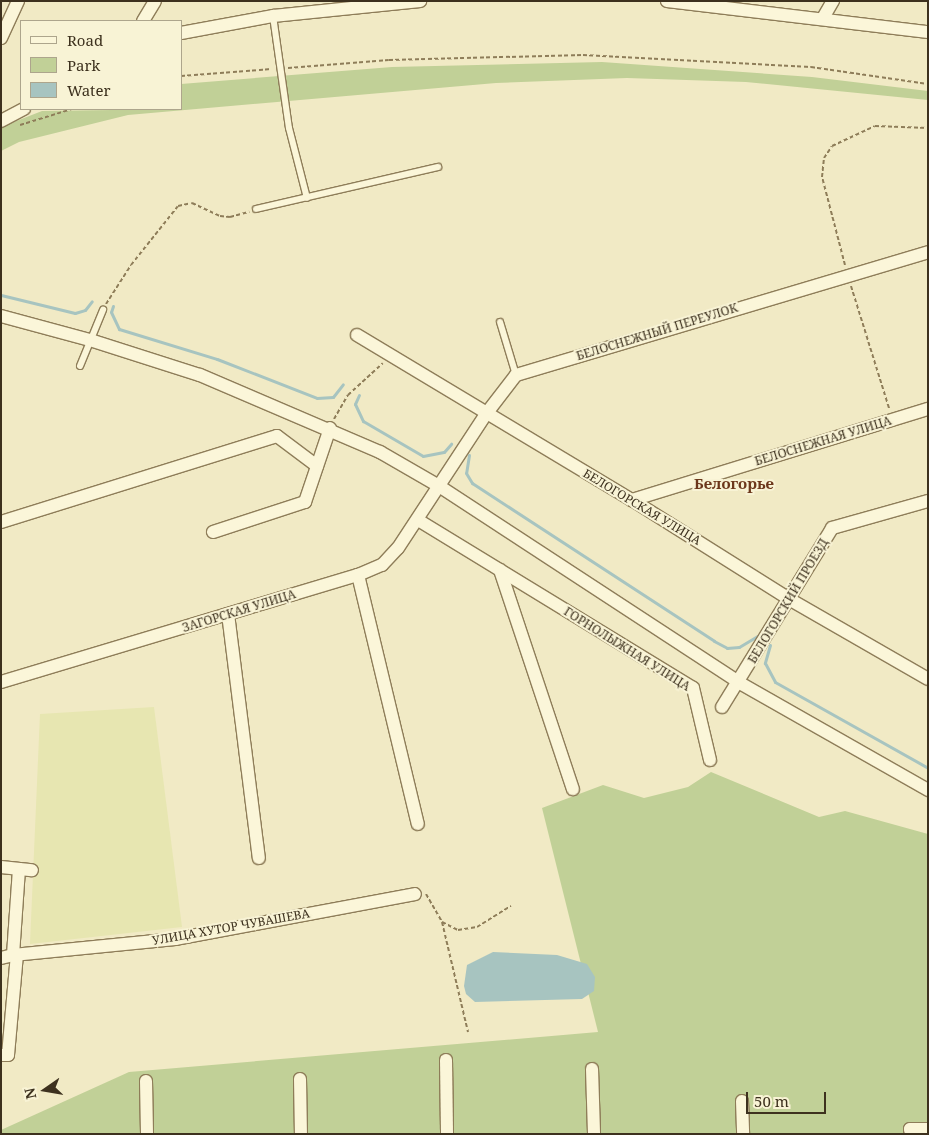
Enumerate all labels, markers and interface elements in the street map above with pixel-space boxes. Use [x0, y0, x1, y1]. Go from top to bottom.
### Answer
legend [20, 20, 182, 110]
text: Road [67, 30, 103, 50]
text: Park [67, 55, 100, 75]
text: Water [67, 80, 110, 100]
street label: БЕЛОСНЕЖНЫЙ ПЕРЕУЛОК [575, 301, 739, 363]
street label: БЕЛОСНЕЖНАЯ УЛИЦА [753, 413, 893, 469]
street label: БЕЛОГОРСКАЯ УЛИЦА [580, 466, 704, 548]
district label: Белогорье [694, 475, 774, 493]
street label: БЕЛОГОРСКИЙ ПРОЕЗД [745, 536, 831, 666]
street label: ЗАГОРСКАЯ УЛИЦА [180, 587, 298, 635]
street label: ГОРНОЛЫЖНАЯ УЛИЦА [561, 604, 693, 694]
street label: УЛИЦА ХУТОР ЧУВАШЕВА [151, 906, 311, 948]
north arrow [20, 1065, 70, 1115]
scale bar [749, 1082, 829, 1114]
text: N [19, 1086, 40, 1101]
text: 50 m [754, 1091, 789, 1111]

